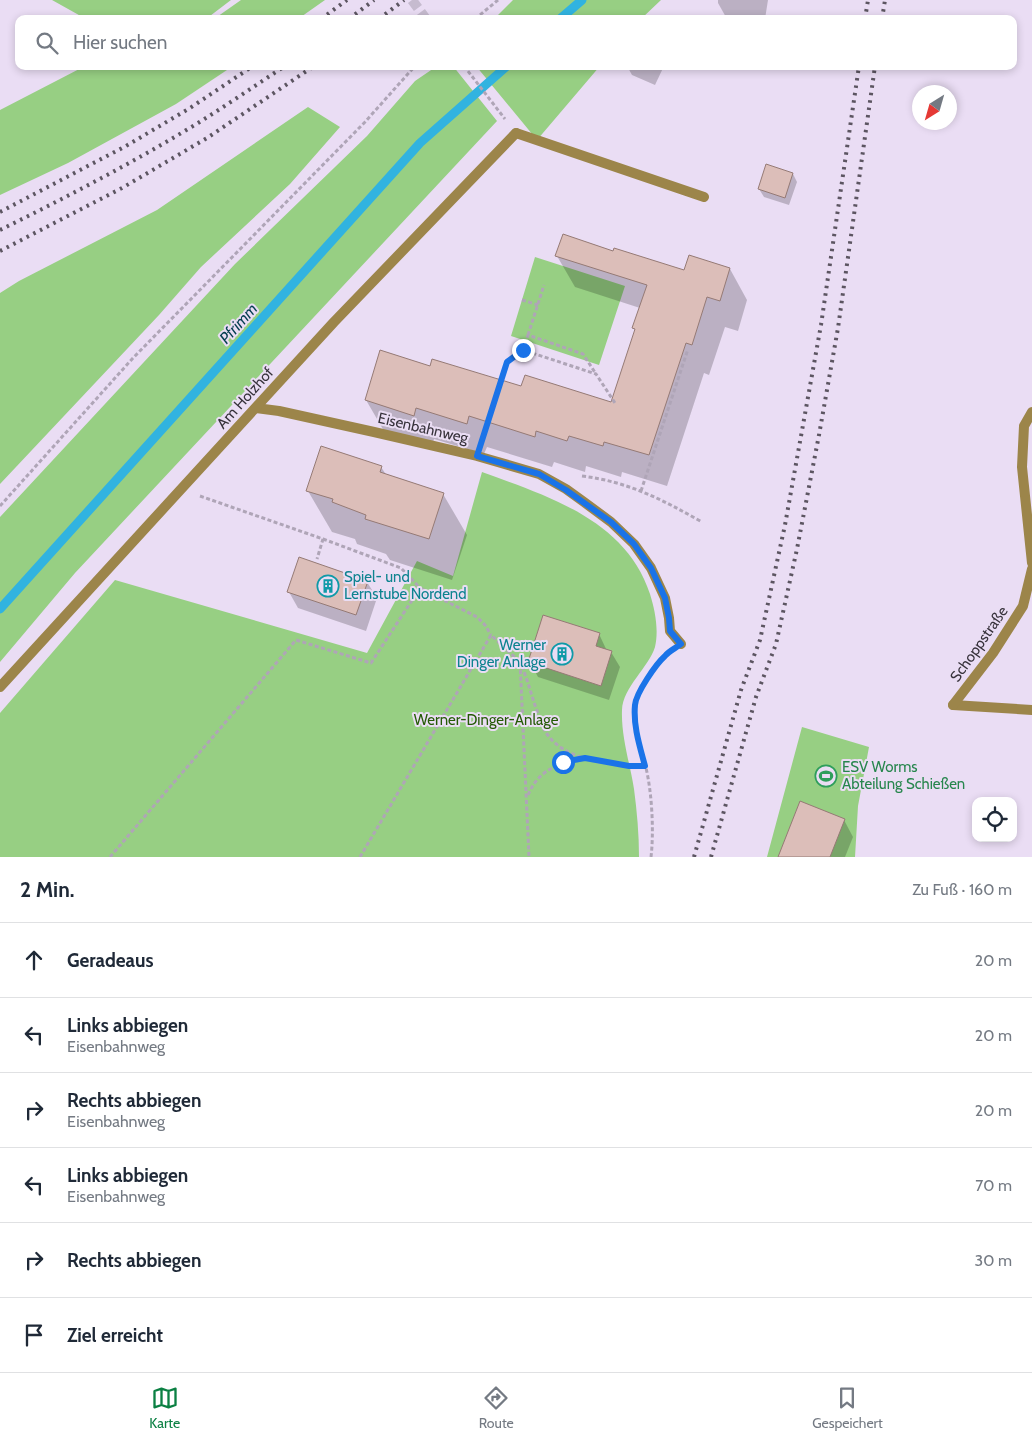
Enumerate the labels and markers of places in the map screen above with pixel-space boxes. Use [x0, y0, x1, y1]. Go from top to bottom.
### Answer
place label: Spiel- und Lernstube Nordend [344, 568, 467, 603]
building icon: Spiel- und Lernstube Nordend [316, 574, 340, 598]
place label: Werner Dinger Anlage [457, 636, 546, 671]
building icon: Werner Dinger Anlage [550, 642, 574, 666]
place label: ESV Worms Abteilung Schießen [842, 758, 965, 793]
sports icon: ESV Worms Abteilung Schießen [814, 764, 838, 788]

